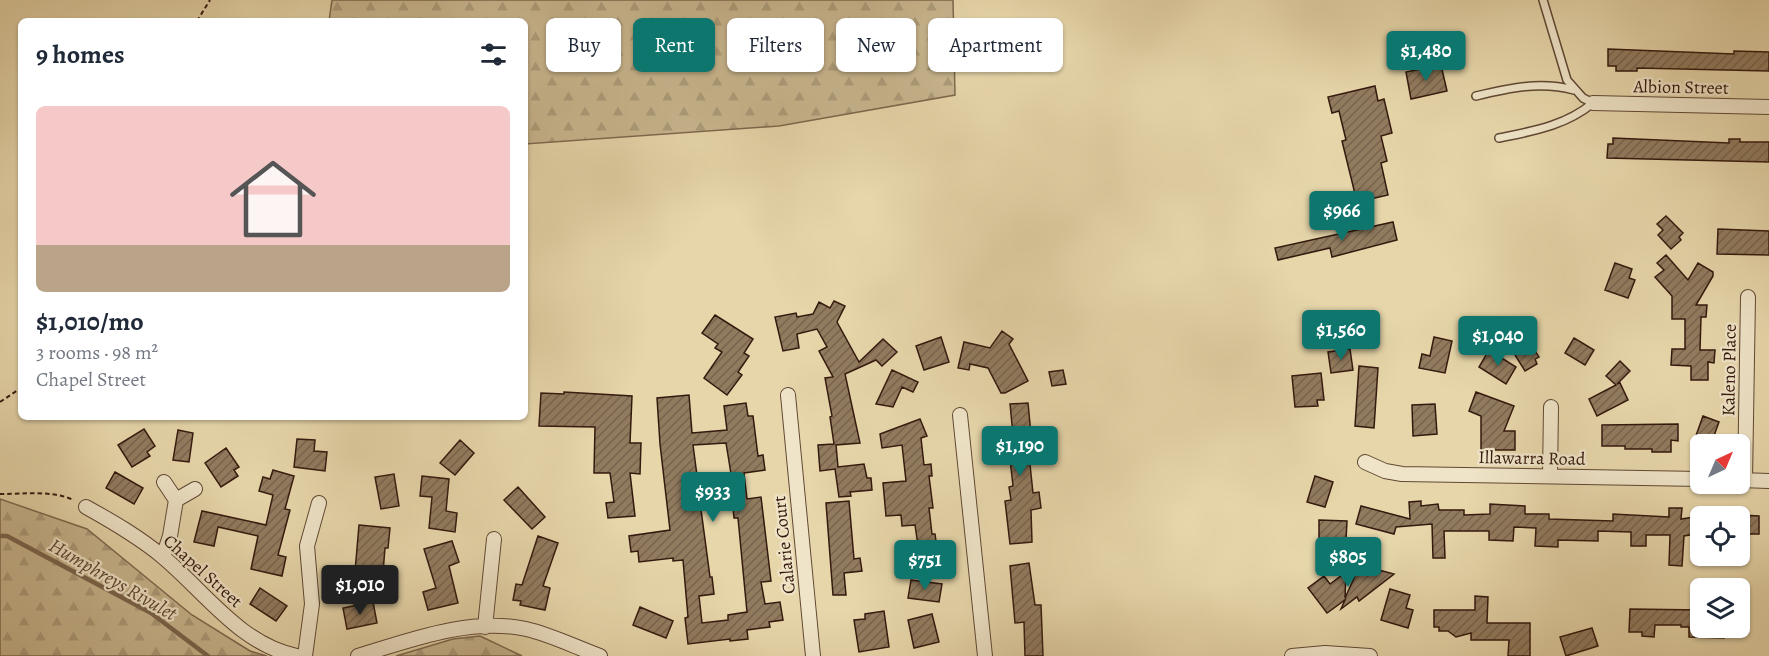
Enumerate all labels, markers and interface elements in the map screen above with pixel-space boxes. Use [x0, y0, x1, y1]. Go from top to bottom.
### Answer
chip: Buy [546, 18, 621, 72]
chip: Rent [633, 18, 715, 72]
chip: Filters [727, 18, 824, 72]
chip: New [836, 18, 916, 72]
chip: Apartment [928, 18, 1063, 72]
pin: $1,480 [1377, 31, 1475, 82]
text: 9 homes [36, 37, 125, 72]
text: $1,480 [1401, 37, 1451, 64]
icon: filters [477, 38, 510, 71]
street label: Albion Street [1632, 74, 1729, 100]
icon: home [219, 145, 327, 253]
pin: $966 [1306, 191, 1378, 242]
text: $966 [1323, 197, 1361, 224]
text: $1,010/mo [36, 304, 144, 339]
pin: $1,560 [1292, 310, 1390, 361]
text: $1,560 [1316, 316, 1366, 343]
pin: $1,040 [1449, 316, 1547, 367]
text: $1,040 [1472, 322, 1524, 349]
street label: Kaleno Place [1716, 324, 1742, 416]
text: 3 rooms · 98 m² [36, 339, 158, 366]
text: Chapel Street [36, 366, 146, 393]
pin: $1,190 [971, 426, 1069, 477]
text: $1,190 [996, 432, 1044, 459]
north arrow [1690, 434, 1750, 494]
map controls [1690, 434, 1750, 638]
street label: Illawarra Road [1478, 445, 1586, 471]
pin: $933 [677, 472, 749, 523]
text: $933 [695, 478, 731, 505]
street label: Calarie Court [767, 495, 801, 595]
button: locate [1690, 506, 1750, 566]
street label: Chapel Street [158, 529, 248, 613]
water label: Humphreys Rivulet [44, 532, 183, 628]
pin: $805 [1312, 537, 1384, 588]
pin: $751 [889, 540, 961, 591]
text: $805 [1329, 543, 1367, 570]
text: $751 [908, 546, 942, 573]
pin: $1,010 [311, 565, 409, 616]
text: $1,010 [335, 571, 385, 598]
button: layers [1690, 578, 1750, 638]

